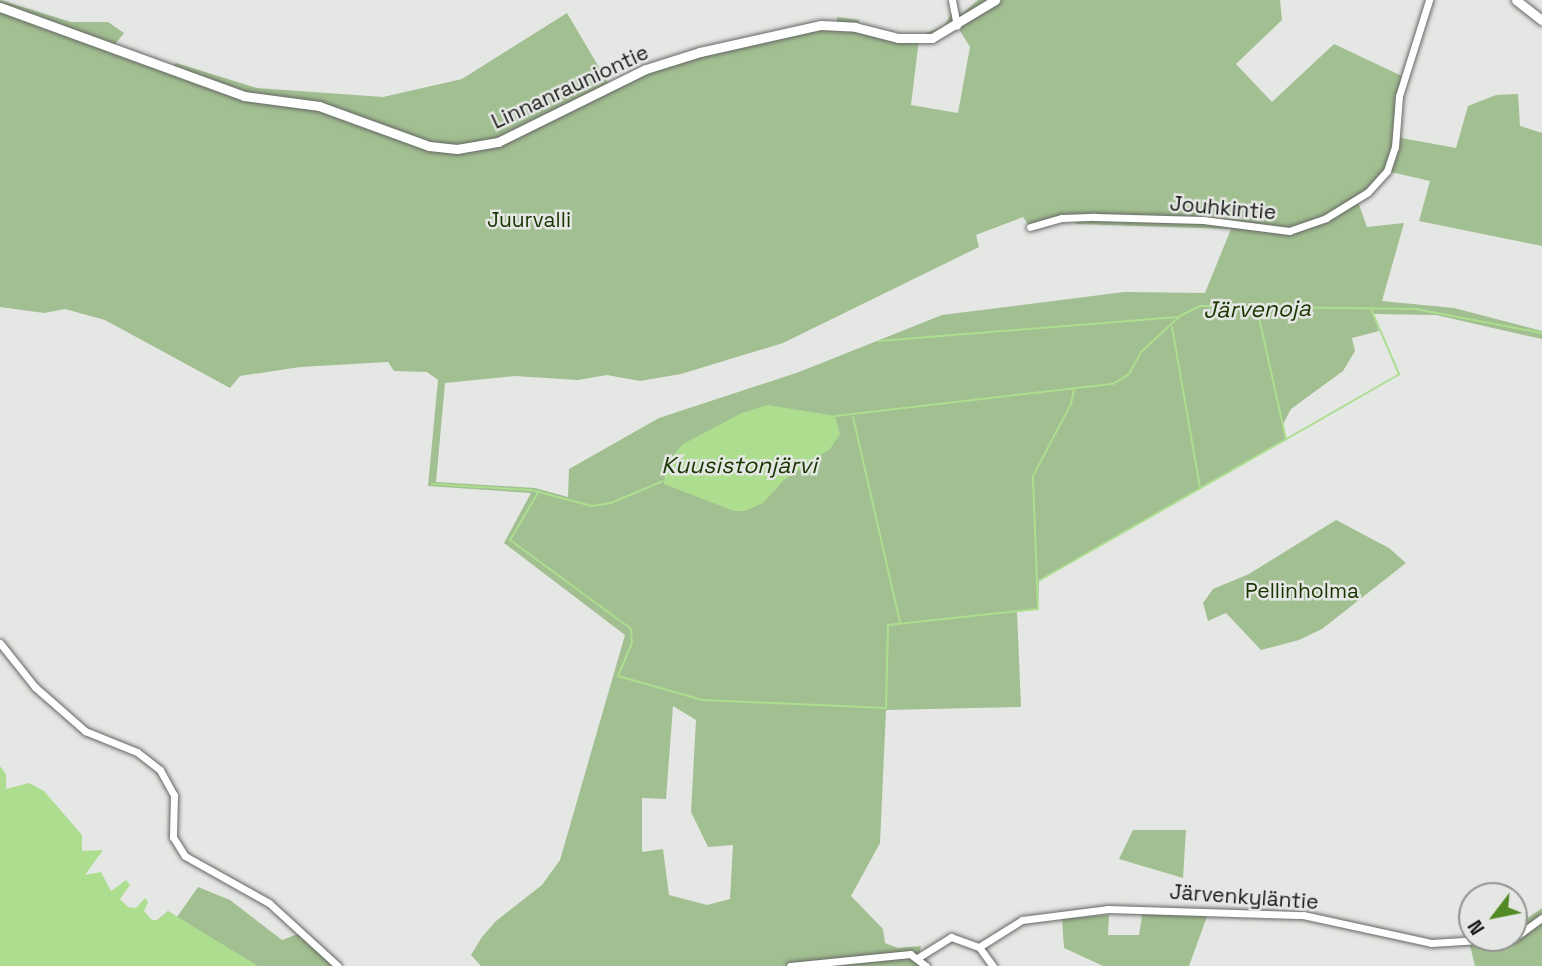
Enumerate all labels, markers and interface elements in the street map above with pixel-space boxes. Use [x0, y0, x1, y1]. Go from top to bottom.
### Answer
street label: Linnanrauniontie [487, 40, 653, 134]
street label: Jouhkintie [1169, 191, 1277, 225]
park label: Juurvalli [487, 207, 571, 233]
water label: Järvenoja [1203, 294, 1311, 324]
water label: Kuusistonjärvi [661, 451, 817, 479]
park label: Pellinholma [1245, 578, 1359, 604]
street label: Järvenkyläntie [1169, 879, 1319, 915]
north arrow [1458, 882, 1528, 952]
text: N [1462, 915, 1490, 939]

